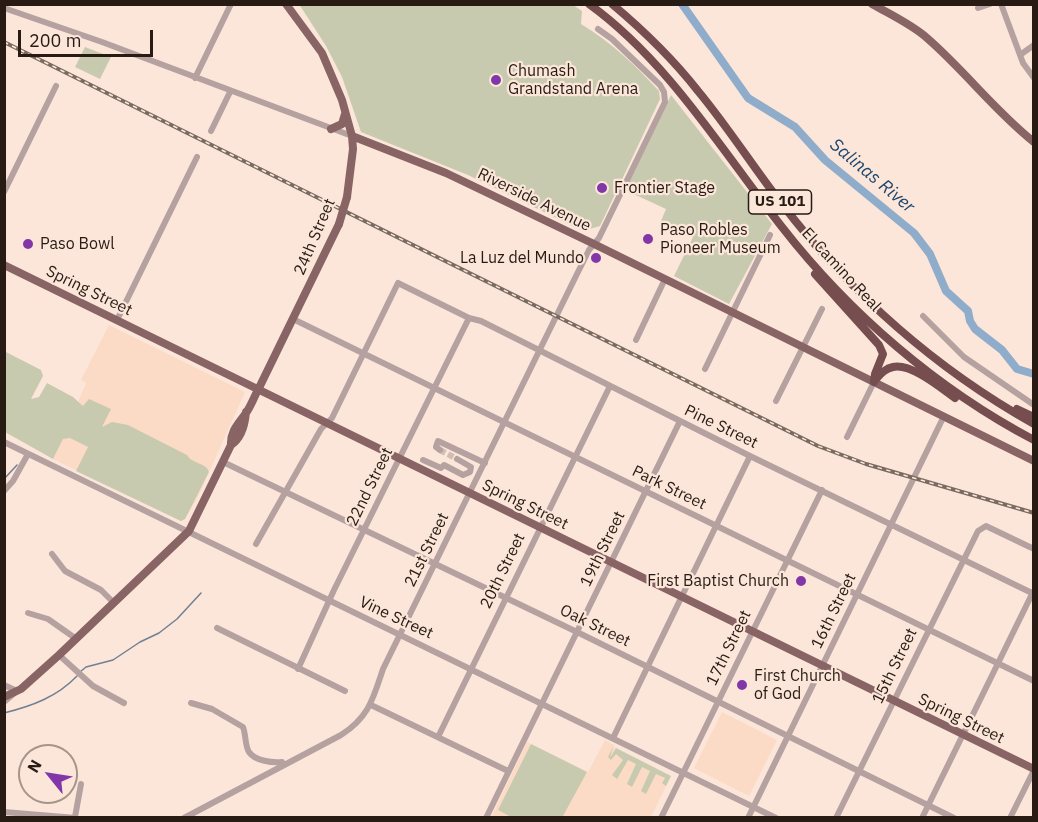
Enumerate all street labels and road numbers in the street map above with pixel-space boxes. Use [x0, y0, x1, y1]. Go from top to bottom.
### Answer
street label: Riverside Avenue [474, 164, 594, 236]
road number: US 101 [748, 190, 812, 214]
street label: 24th Street [290, 196, 340, 278]
street label: El Camino Real [797, 224, 885, 316]
street label: Spring Street [43, 262, 135, 320]
street label: Pine Street [681, 401, 761, 453]
street label: 22nd Street [343, 444, 397, 530]
street label: Park Street [629, 462, 709, 514]
street label: Spring Street [479, 476, 571, 534]
street label: 19th Street [576, 508, 630, 590]
street label: 21st Street [401, 510, 453, 590]
street label: 20th Street [476, 530, 530, 612]
street label: 16th Street [807, 570, 861, 652]
street label: Vine Street [356, 593, 436, 643]
street label: Oak Street [557, 601, 633, 651]
street label: 17th Street [702, 607, 756, 689]
street label: 15th Street [868, 625, 922, 707]
street label: Spring Street [915, 690, 1007, 748]

